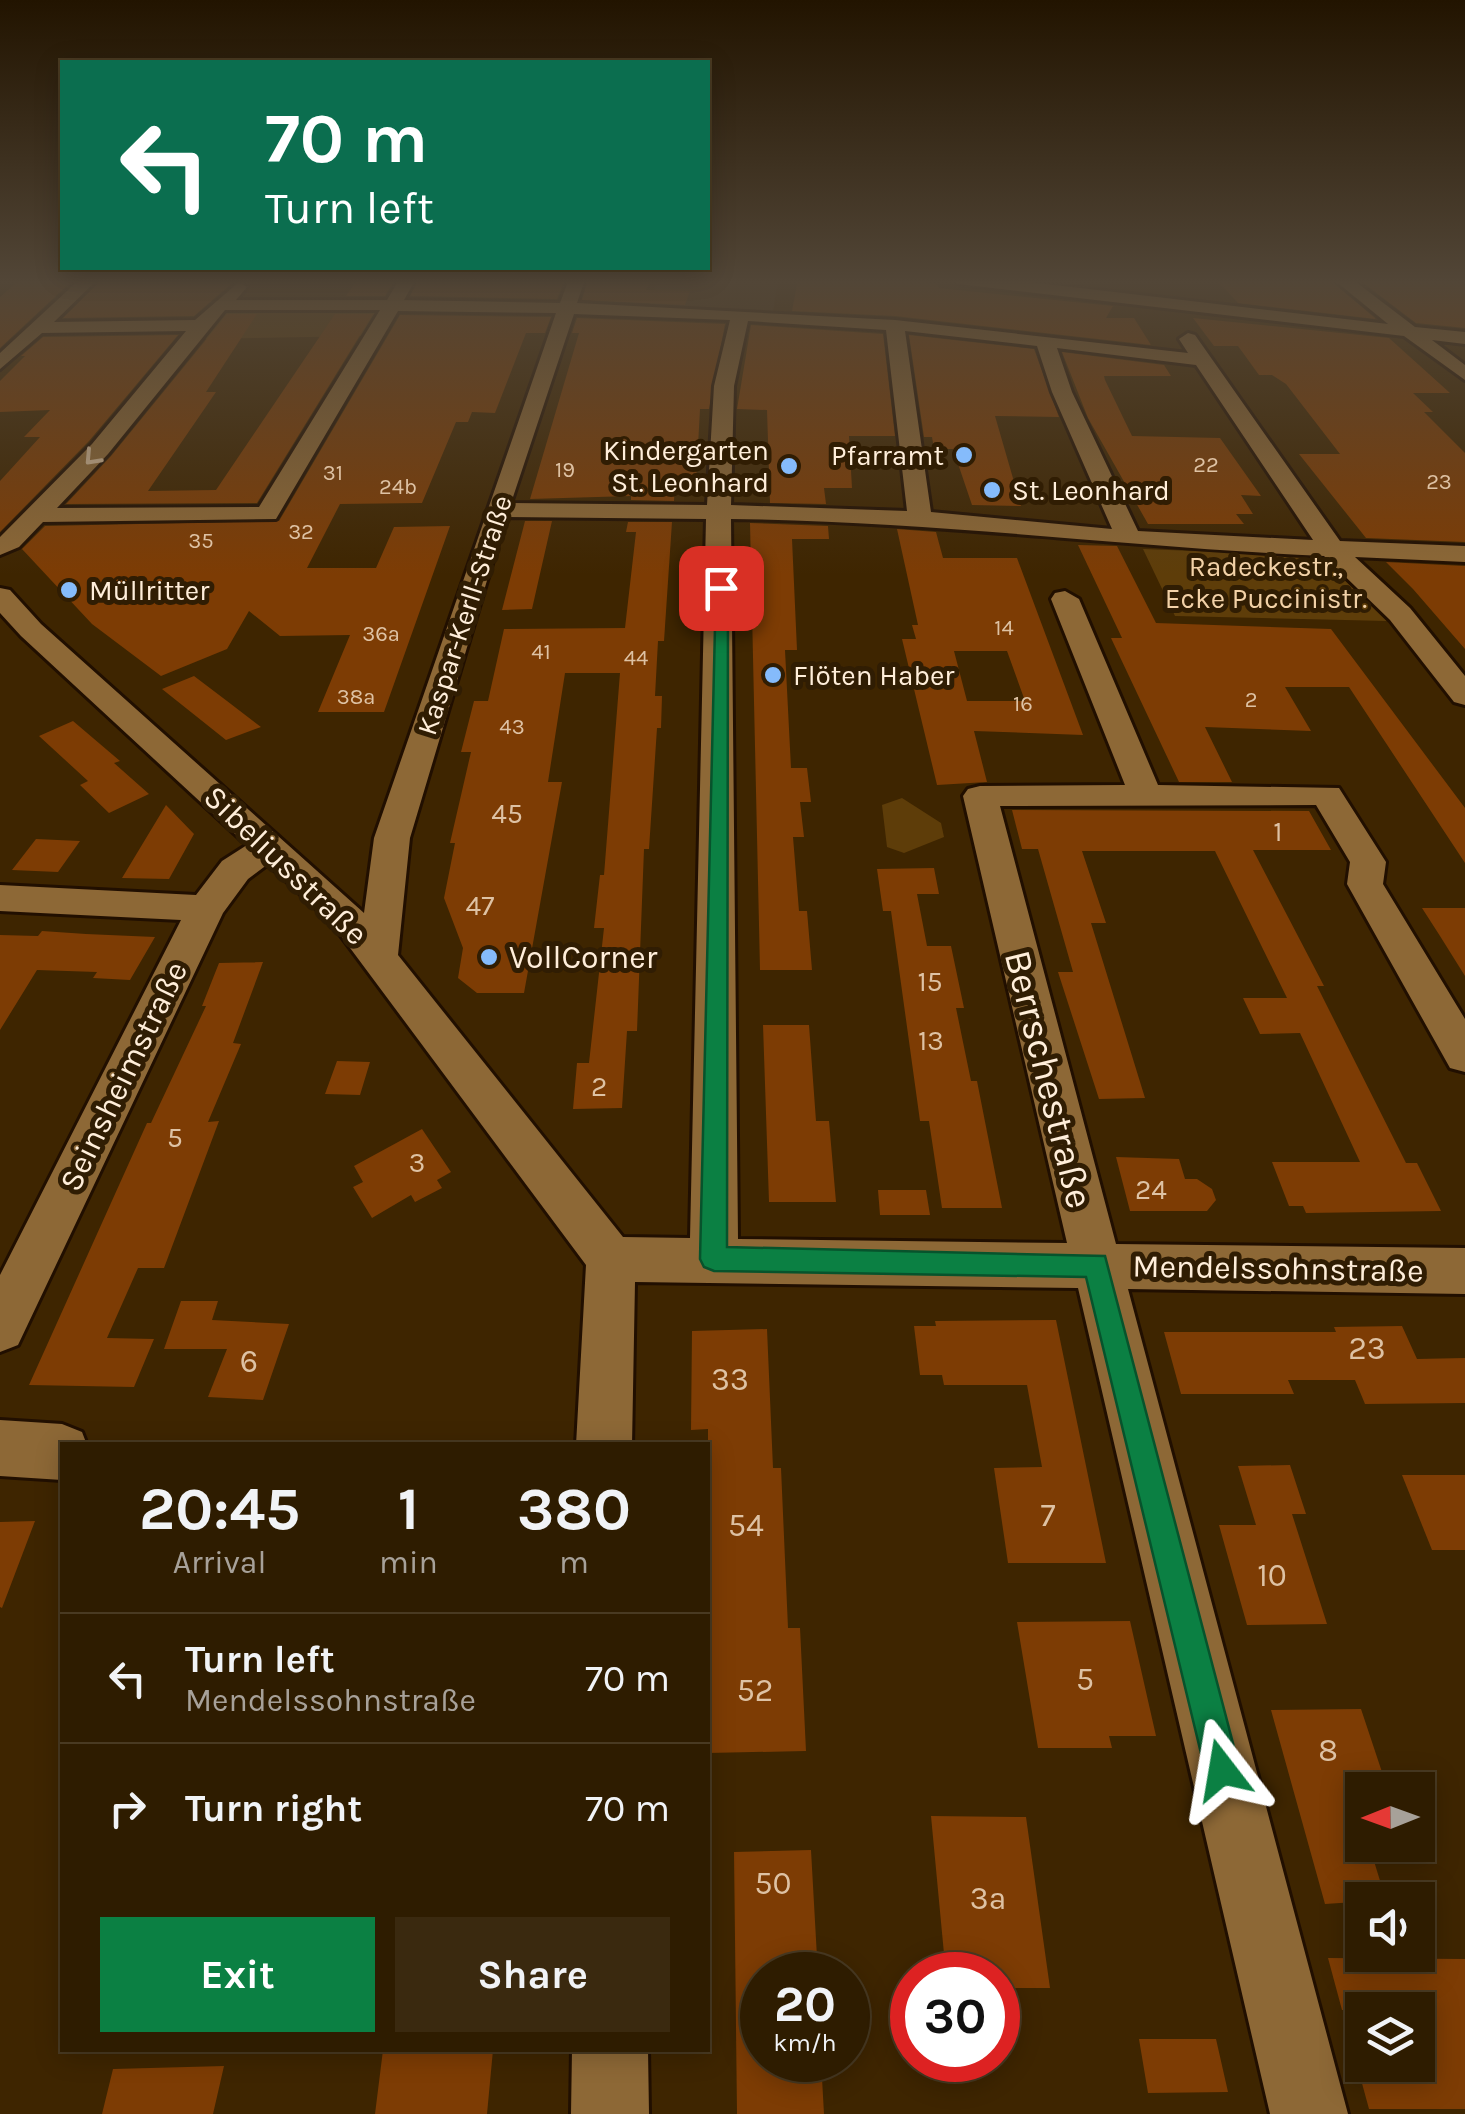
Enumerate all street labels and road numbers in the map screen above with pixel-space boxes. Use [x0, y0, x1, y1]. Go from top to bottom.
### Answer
street label: Kaspar-Kerll-Straße [410, 491, 519, 739]
street label: Sibeliusstraße [196, 778, 375, 953]
street label: Berrschestraße [995, 945, 1102, 1213]
street label: Seinsheimstraße [52, 955, 195, 1197]
street label: Mendelssohnstraße [1132, 1247, 1424, 1290]

